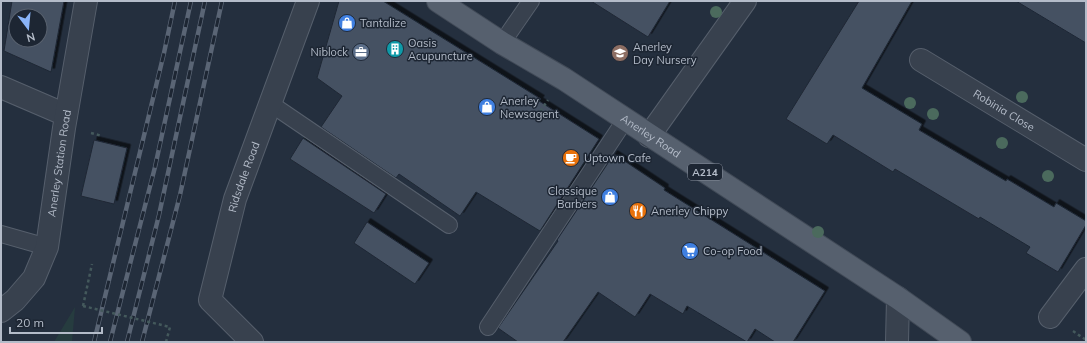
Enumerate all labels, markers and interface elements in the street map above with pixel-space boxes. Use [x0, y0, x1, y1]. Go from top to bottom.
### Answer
north arrow [8, 8, 48, 48]
shop icon: Tantalize [337, 13, 357, 33]
place label: Tantalize [360, 16, 406, 30]
text: N [25, 30, 37, 45]
place label: Oasis Acupuncture [408, 36, 473, 63]
building icon: Oasis Acupuncture [385, 39, 405, 59]
place label: Anerley Day Nursery [633, 40, 697, 67]
office icon: Niblock [351, 42, 371, 62]
school or university icon: Anerley Day Nursery [610, 43, 630, 63]
place label: Niblock [311, 45, 348, 59]
street label: Robinia Close [971, 86, 1037, 134]
place label: Anerley Newsagent [500, 94, 559, 121]
shop icon: Anerley Newsagent [477, 97, 497, 117]
street label: Anerley Station Road [44, 109, 74, 218]
street label: Anerley Road [618, 111, 683, 161]
street label: Ridsdale Road [225, 140, 263, 214]
cafe icon: Uptown Cafe [561, 148, 581, 168]
place label: Uptown Cafe [584, 151, 651, 165]
road number: A214 [688, 164, 722, 180]
place label: Classique Barbers [548, 184, 597, 211]
shop icon: Classique Barbers [600, 187, 620, 207]
restaurant icon: Anerley Chippy [628, 201, 648, 221]
place label: Anerley Chippy [651, 204, 728, 218]
supermarket icon: Co-op Food [680, 241, 700, 261]
place label: Co-op Food [703, 244, 762, 258]
scale bar [10, 309, 102, 335]
text: 20 m [16, 315, 44, 330]

